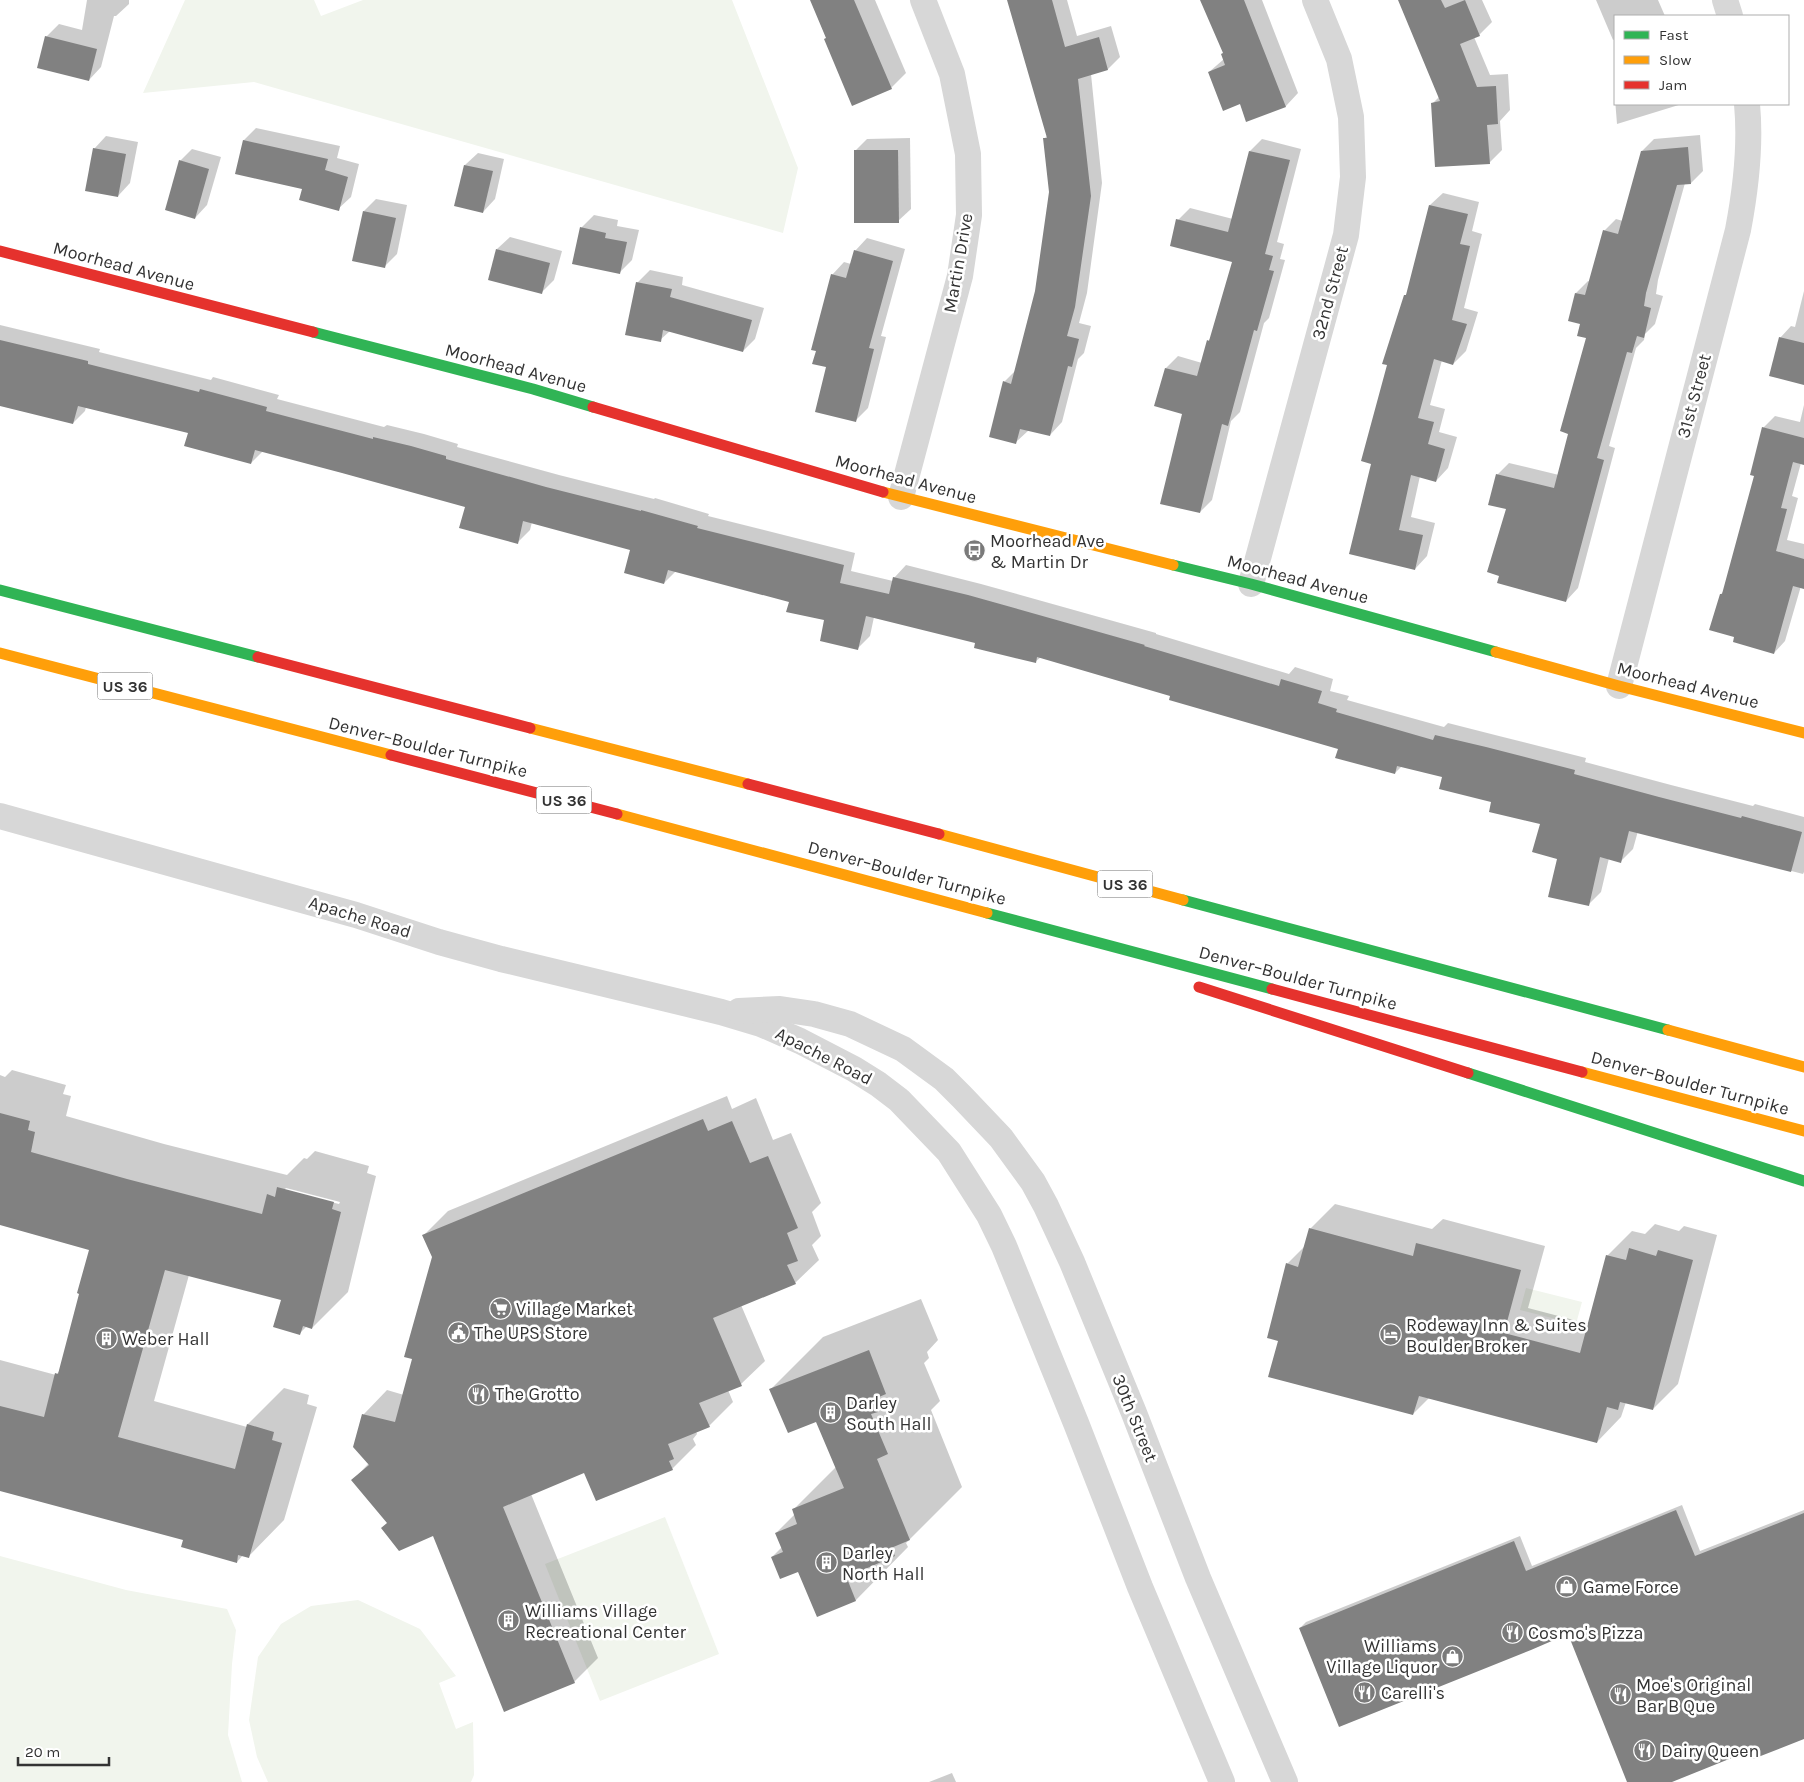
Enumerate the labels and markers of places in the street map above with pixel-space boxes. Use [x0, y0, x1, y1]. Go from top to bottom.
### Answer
place label: Moorhead Ave & Martin Dr [990, 530, 1105, 573]
bus stop icon: Moorhead Ave & Martin Dr [962, 539, 986, 563]
supermarket icon: Village Market [488, 1297, 512, 1321]
place label: Village Market [516, 1298, 633, 1320]
place label: Rodeway Inn & Suites Boulder Broker [1406, 1314, 1587, 1357]
public building icon: The UPS Store [446, 1321, 470, 1345]
place label: The UPS Store [474, 1322, 588, 1344]
hotel icon: Rodeway Inn & Suites Boulder Broker [1378, 1323, 1402, 1347]
building icon: Weber Hall [94, 1327, 118, 1351]
place label: Weber Hall [122, 1328, 209, 1350]
restaurant icon: The Grotto [467, 1382, 491, 1406]
place label: The Grotto [495, 1383, 580, 1405]
place label: Darley South Hall [846, 1392, 932, 1435]
building icon: Darley South Hall [818, 1401, 842, 1425]
place label: Darley North Hall [842, 1542, 925, 1585]
building icon: Darley North Hall [814, 1551, 838, 1575]
shop icon: Game Force [1555, 1575, 1579, 1599]
place label: Game Force [1583, 1576, 1679, 1598]
place label: Williams Village Recreational Center [525, 1600, 686, 1643]
building icon: Williams Village Recreational Center [497, 1609, 521, 1633]
restaurant icon: Cosmo's Pizza [1500, 1621, 1524, 1645]
place label: Cosmo's Pizza [1528, 1622, 1644, 1644]
place label: Williams Village Liquor [1326, 1635, 1437, 1678]
shop icon: Williams Village Liquor [1441, 1644, 1465, 1668]
place label: Moe's Original Bar B Que [1636, 1674, 1751, 1717]
restaurant icon: Carelli's [1353, 1681, 1377, 1705]
place label: Carelli's [1381, 1682, 1445, 1704]
restaurant icon: Moe's Original Bar B Que [1608, 1683, 1632, 1707]
restaurant icon: Dairy Queen [1633, 1739, 1657, 1763]
place label: Dairy Queen [1661, 1740, 1759, 1762]

